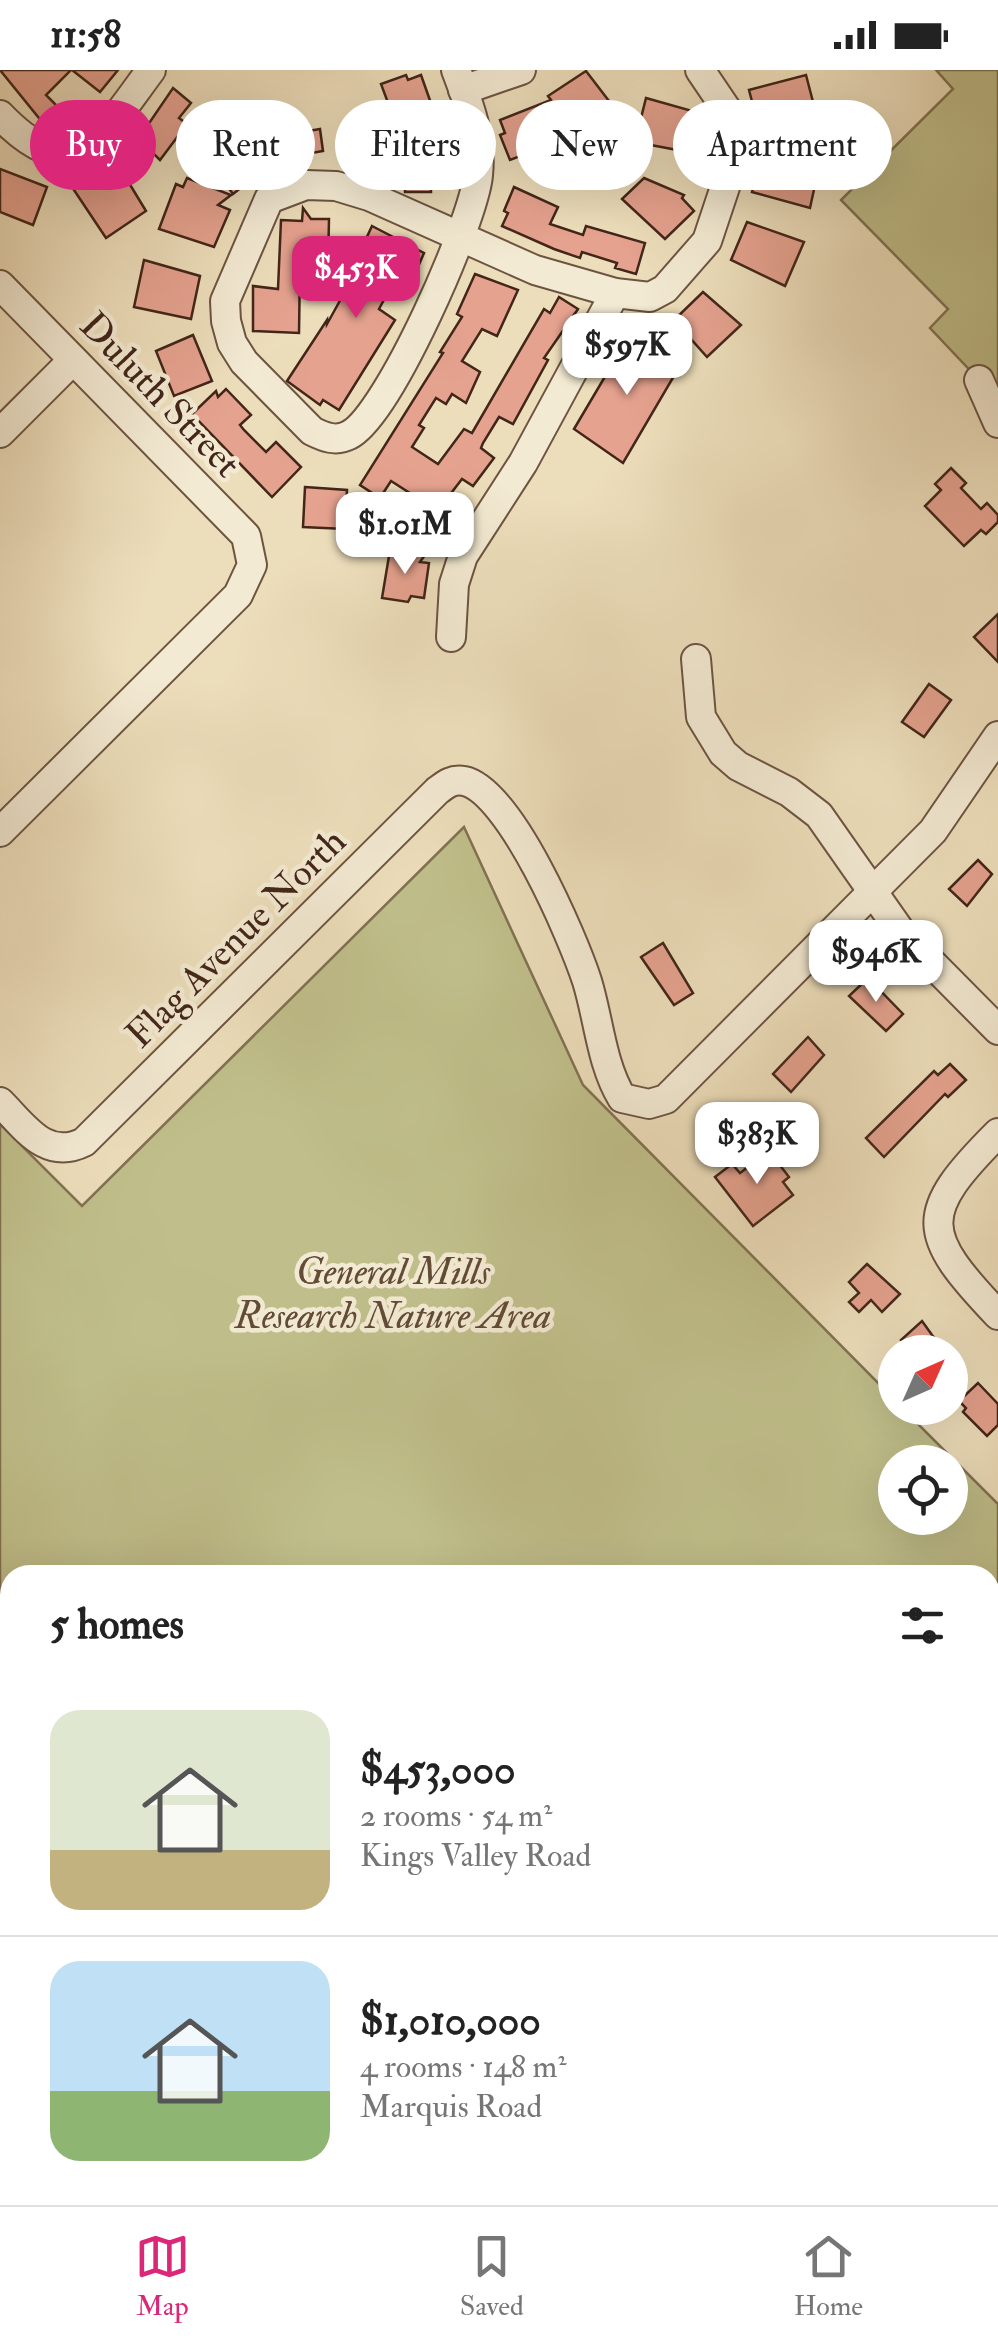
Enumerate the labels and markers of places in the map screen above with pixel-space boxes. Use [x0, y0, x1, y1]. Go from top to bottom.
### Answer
pin: $453K [286, 236, 426, 321]
pin: $597K [557, 313, 697, 398]
pin: $1.01M [324, 492, 486, 577]
pin: $946K [806, 920, 946, 1005]
pin: $383K [687, 1102, 827, 1187]

